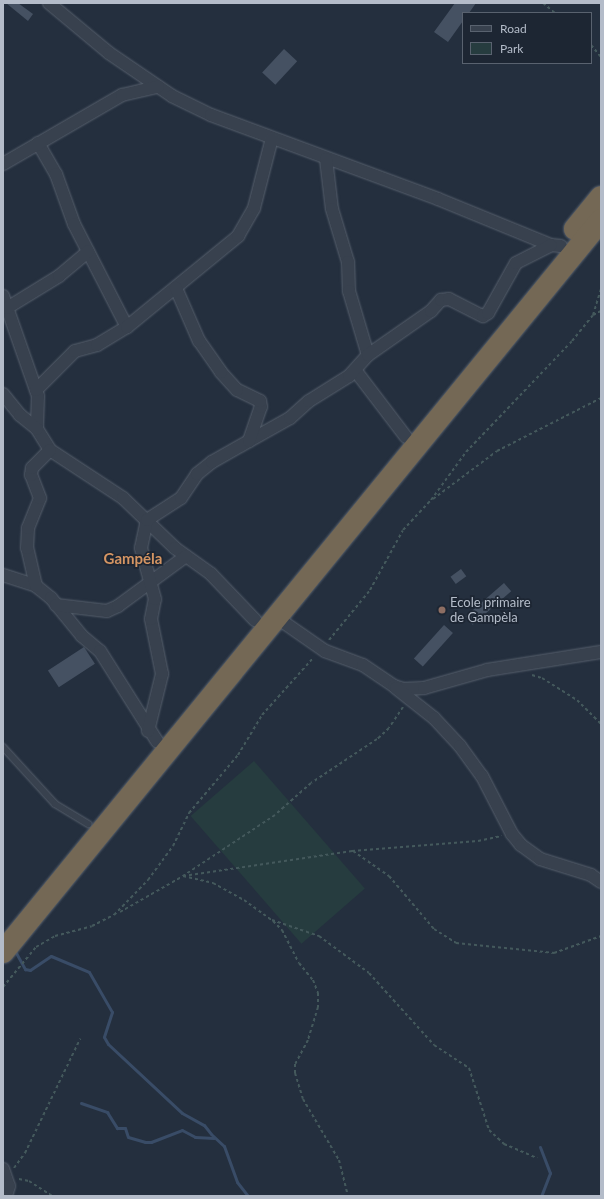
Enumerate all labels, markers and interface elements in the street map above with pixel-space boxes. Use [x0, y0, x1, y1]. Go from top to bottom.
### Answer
legend [462, 12, 592, 64]
text: Road [500, 21, 527, 36]
text: Park [500, 41, 523, 56]
district label: Gampéla [104, 550, 162, 568]
place label: Ecole primaire de Gampèla [450, 595, 531, 626]
marker: Ecole primaire de Gampèla [437, 605, 447, 615]

